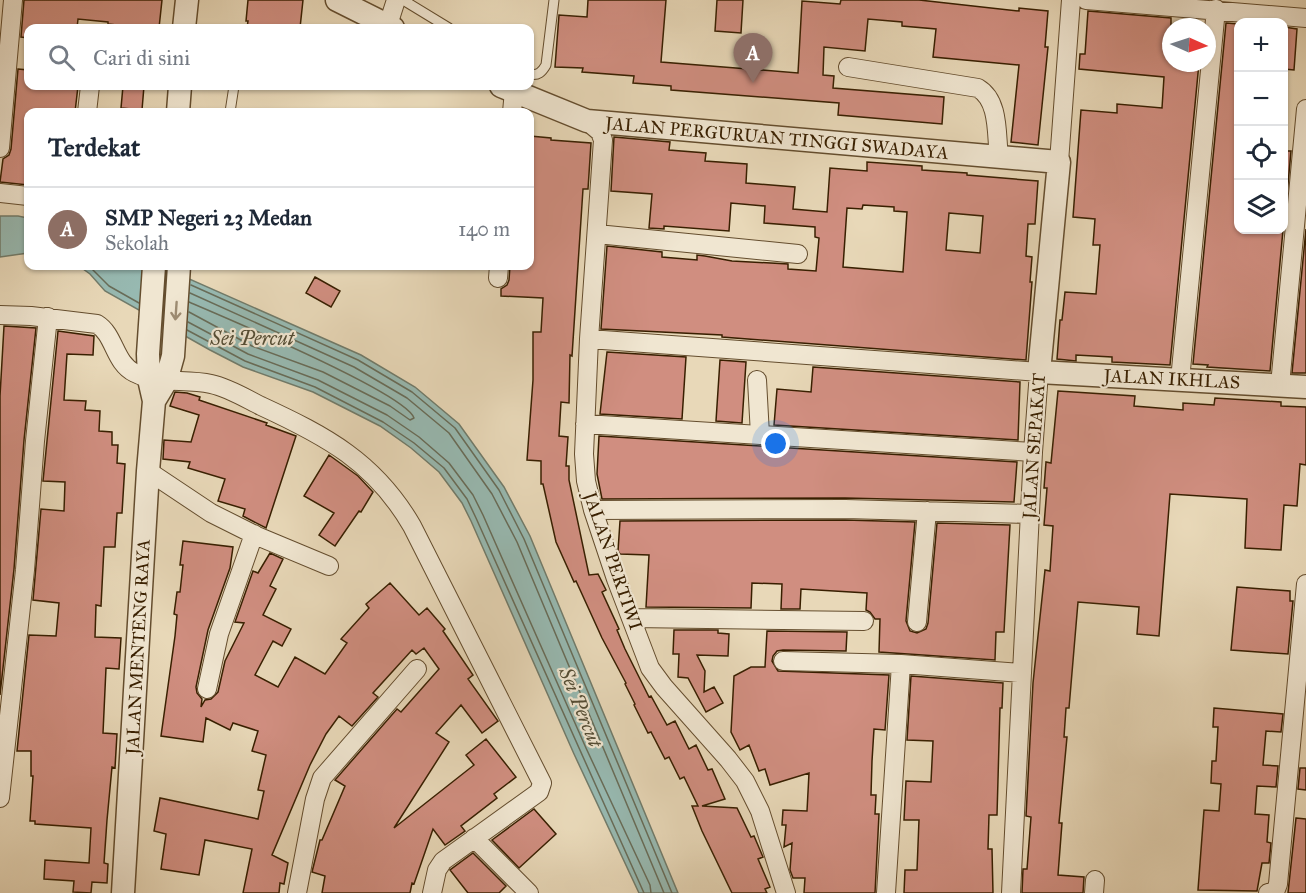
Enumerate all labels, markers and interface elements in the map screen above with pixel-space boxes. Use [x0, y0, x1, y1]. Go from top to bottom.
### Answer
north arrow [1162, 18, 1216, 72]
map controls [1234, 18, 1288, 234]
button: + [1234, 18, 1288, 72]
search box [24, 24, 534, 90]
pin: A [734, 34, 772, 83]
icon: search [45, 41, 78, 74]
text: Cari di sini [93, 44, 190, 71]
button: − [1234, 72, 1288, 126]
street label: JALAN PERGURUAN TINGGI SWADAYA [602, 112, 950, 165]
button: locate [1234, 126, 1288, 180]
text: Terdekat [48, 131, 140, 163]
button: layers [1234, 180, 1288, 234]
text: SMP Negeri 23 Medan [105, 204, 312, 231]
text: A [61, 217, 74, 241]
text: 140 m [458, 217, 510, 241]
text: Sekolah [105, 231, 169, 255]
one-way arrow [170, 300, 181, 320]
water label: Sei Percut [209, 326, 296, 350]
street label: JALAN IKHLAS [1101, 364, 1241, 395]
street label: JALAN SEPAKAT [1018, 372, 1051, 522]
your location [761, 429, 790, 458]
street label: JALAN PERTIWI [577, 487, 647, 634]
street label: JALAN MENTENG RAYA [121, 539, 156, 757]
water label: Sei Percut [554, 663, 608, 752]

